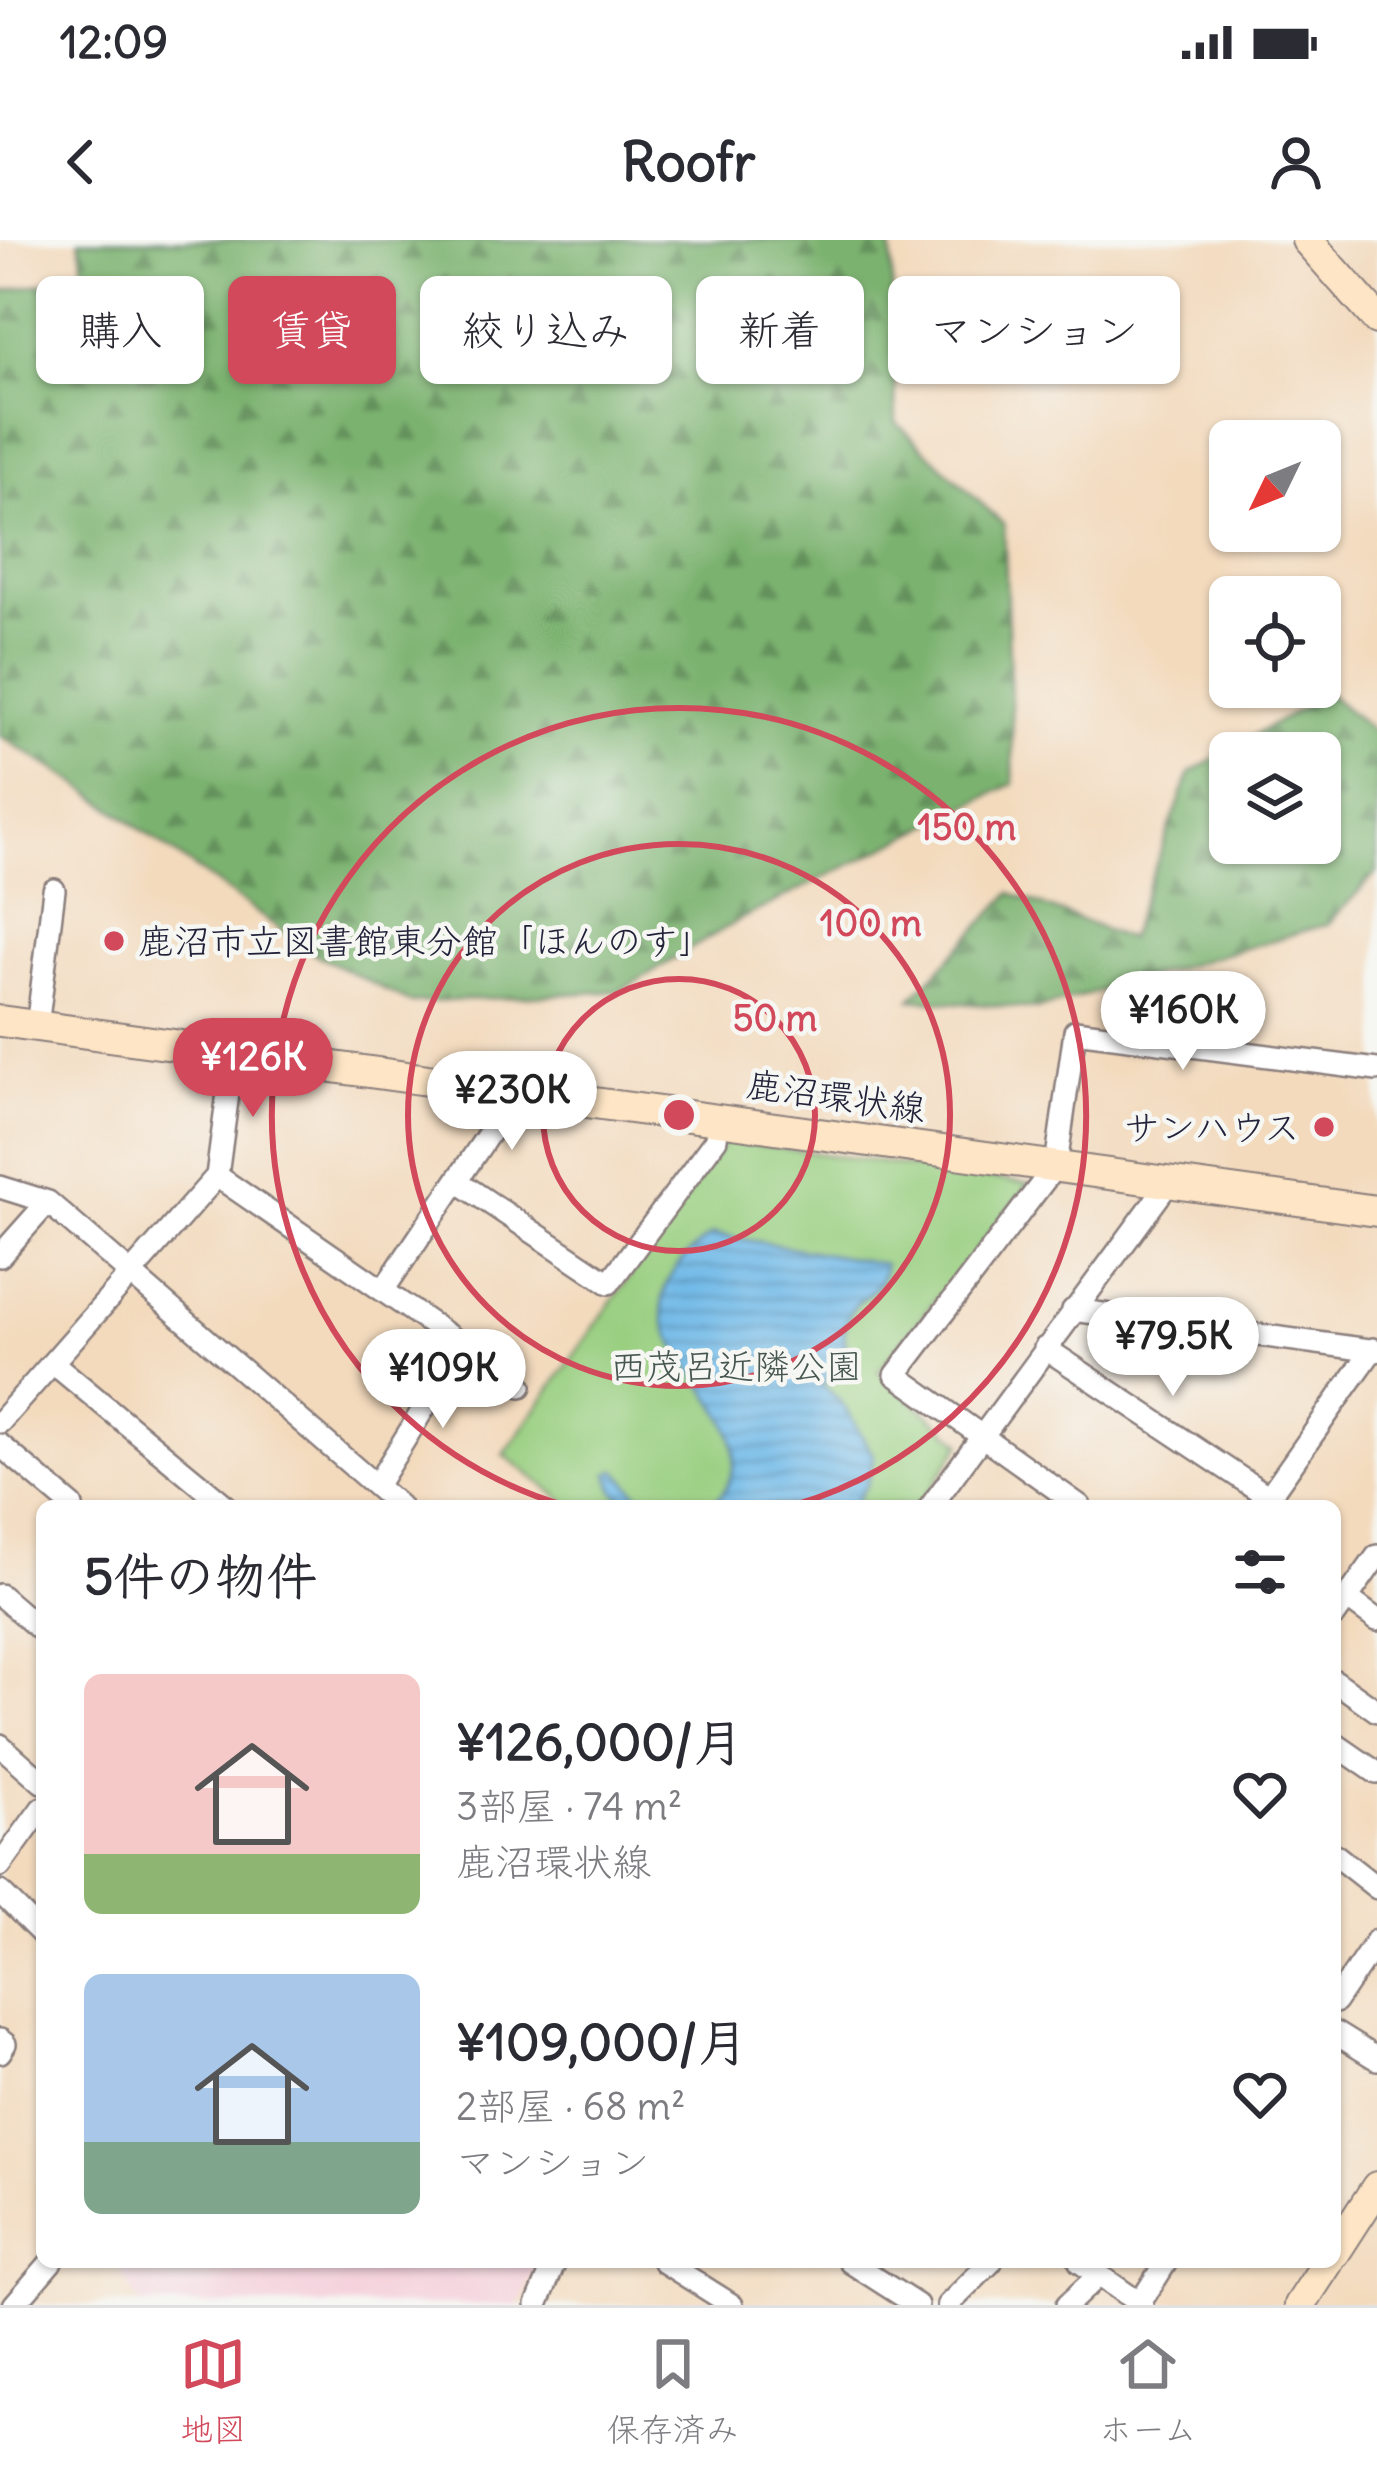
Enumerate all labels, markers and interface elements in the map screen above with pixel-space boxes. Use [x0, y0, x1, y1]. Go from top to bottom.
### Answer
text: 12:09 [60, 14, 168, 70]
text: Roofr [622, 128, 755, 196]
icon: back [48, 129, 114, 195]
icon: person [1263, 129, 1329, 195]
chip: 購入 [36, 276, 204, 384]
chip: 賃貸 [228, 276, 396, 384]
chip: 絞り込み [420, 276, 672, 384]
chip: 新着 [696, 276, 864, 384]
chip: マンション [888, 276, 1180, 384]
north arrow [1209, 420, 1341, 552]
map controls [1209, 420, 1341, 864]
button: locate [1209, 576, 1341, 708]
button: layers [1209, 732, 1341, 864]
text: 150 m [918, 805, 1016, 850]
text: 100 m [820, 901, 922, 946]
place label: 鹿沼市立図書館東分館「ほんのす」 [138, 919, 714, 964]
marker: 鹿沼市立図書館東分館「ほんのす」 [101, 928, 127, 954]
pin: ¥160K [1099, 971, 1267, 1073]
text: ¥160K [1128, 985, 1238, 1034]
text: 50 m [733, 996, 817, 1041]
pin: ¥126K [169, 1018, 337, 1120]
text: ¥126K [200, 1032, 306, 1081]
pin: ¥230K [428, 1051, 596, 1153]
street label: 鹿沼環状線 [744, 1062, 928, 1131]
text: ¥230K [454, 1065, 570, 1114]
centre of rings [658, 1094, 700, 1136]
place label: サンハウス [1124, 1105, 1300, 1150]
marker: サンハウス [1311, 1114, 1337, 1140]
pin: ¥79.5K [1075, 1297, 1271, 1399]
text: ¥79.5K [1114, 1311, 1232, 1360]
pin: ¥109K [359, 1329, 527, 1431]
text: ¥109K [388, 1343, 498, 1392]
park label: 西茂呂近隣公園 [610, 1344, 862, 1389]
icon: filters [1227, 1539, 1293, 1605]
text: 5件の物件 [84, 1544, 317, 1608]
text: ¥126,000/月 [456, 1710, 744, 1774]
icon: home [180, 1722, 324, 1866]
icon: heart [1227, 1761, 1293, 1827]
text: 3部屋 · 74 m² [456, 1782, 682, 1831]
text: 鹿沼環状線 [456, 1838, 651, 1887]
text: ¥109,000/月 [456, 2010, 748, 2074]
icon: home [180, 2022, 324, 2166]
icon: heart [1227, 2061, 1293, 2127]
text: 2部屋 · 68 m² [456, 2082, 686, 2131]
text: マンション [456, 2138, 649, 2187]
tab: 地図 [180, 2331, 246, 2451]
tab: 保存済み [607, 2331, 739, 2451]
tab: ホーム [1099, 2331, 1197, 2451]

